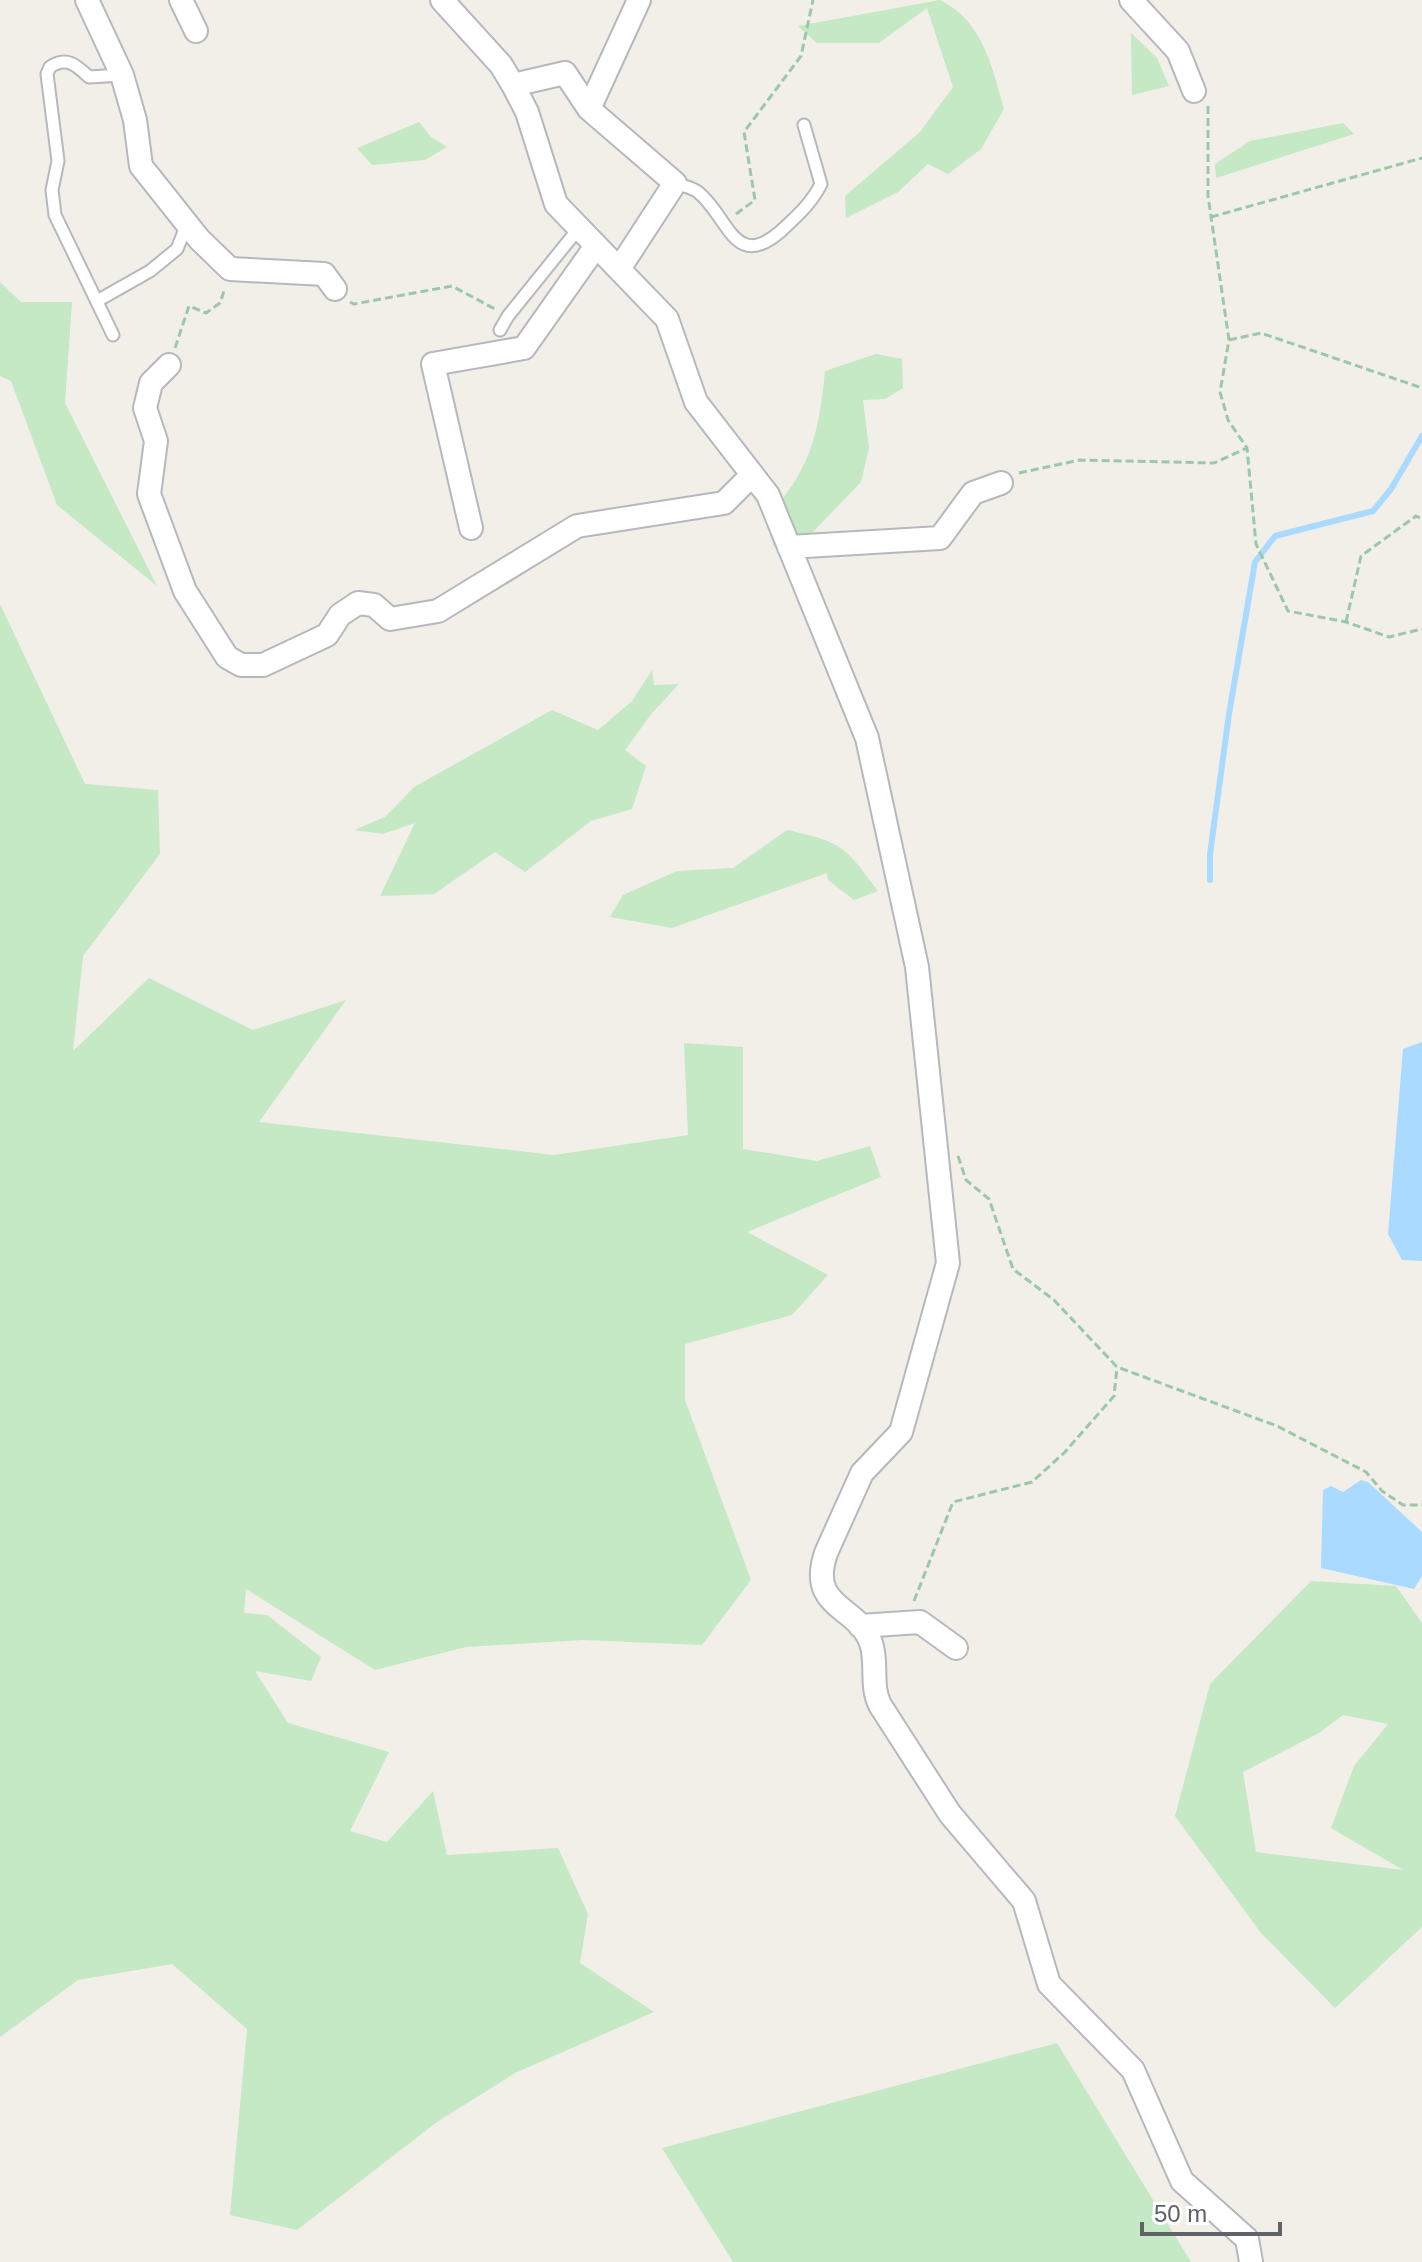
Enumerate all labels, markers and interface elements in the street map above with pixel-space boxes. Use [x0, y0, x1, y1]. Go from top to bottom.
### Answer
scale bar [1142, 2186, 1280, 2236]
text: 50 m [1154, 2200, 1207, 2227]

